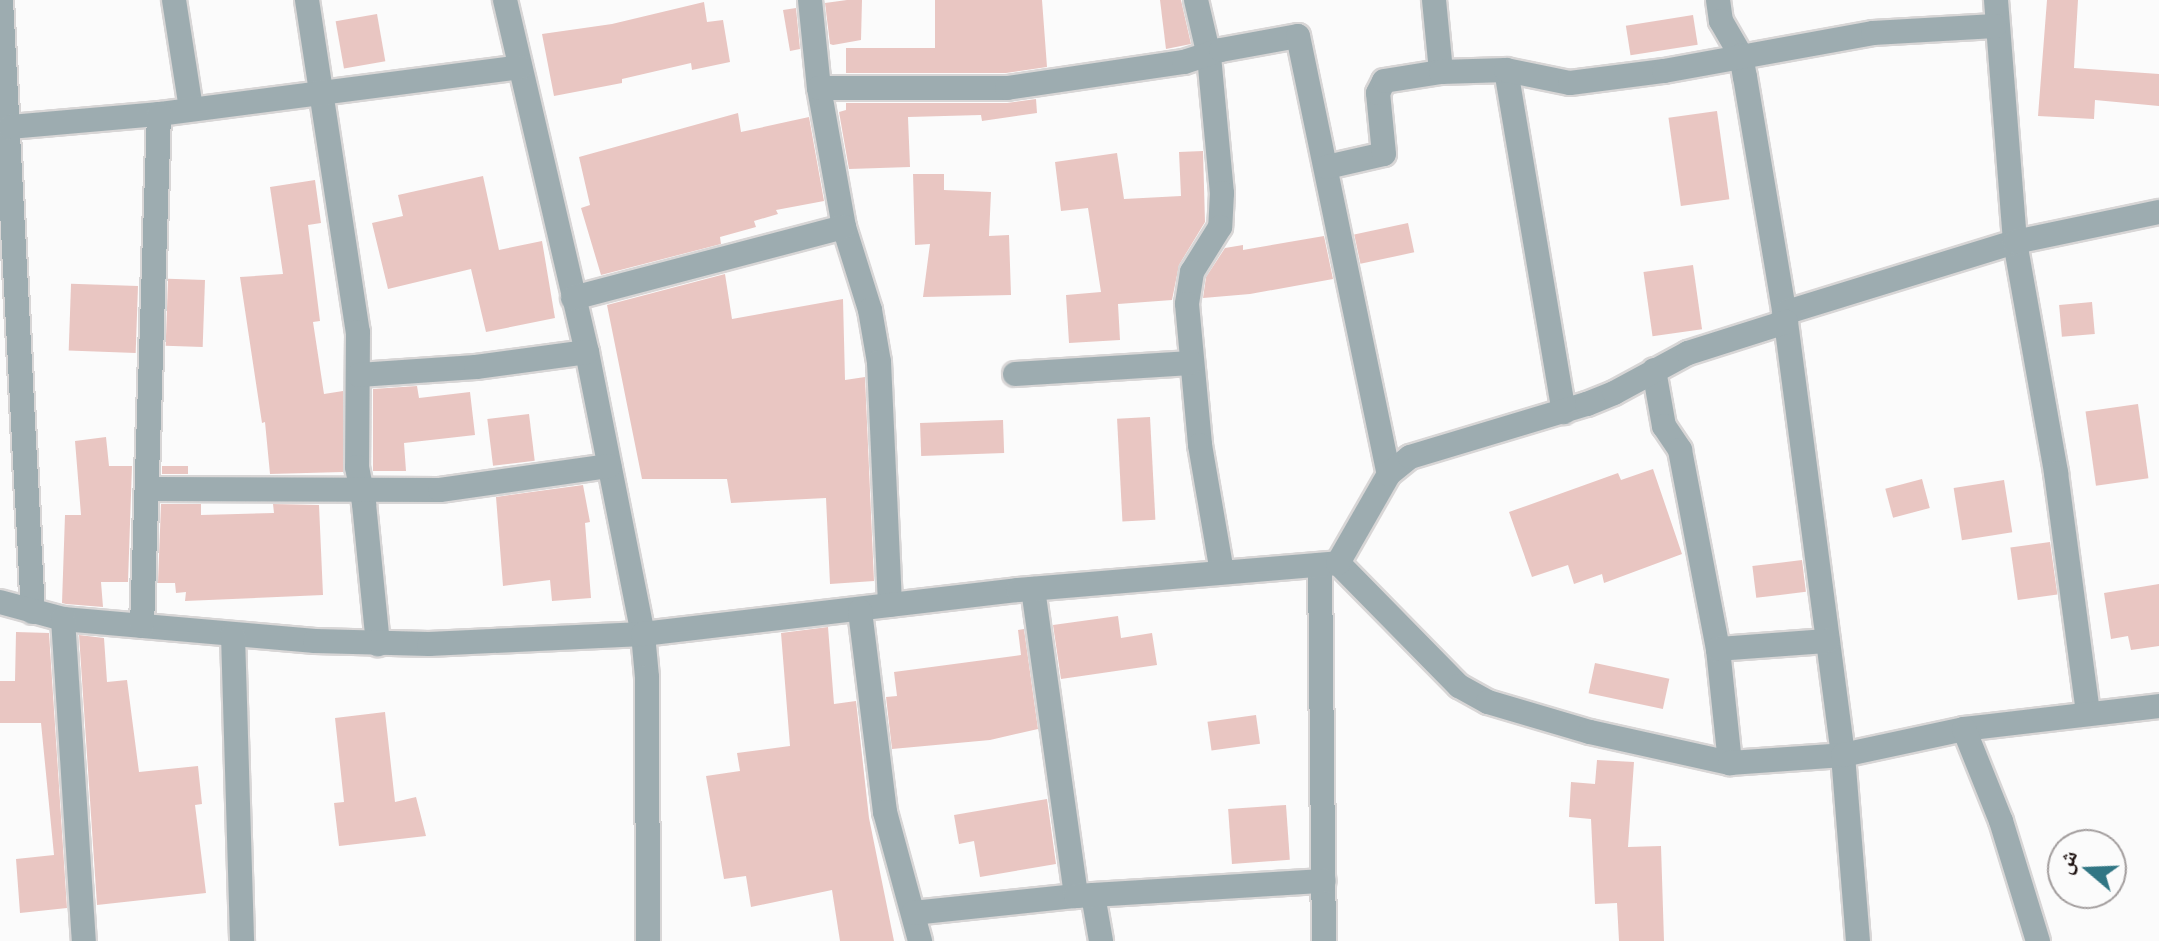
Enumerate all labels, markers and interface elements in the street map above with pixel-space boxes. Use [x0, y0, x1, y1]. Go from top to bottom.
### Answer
north arrow [2047, 829, 2127, 909]
text: ش [2050, 847, 2082, 877]

